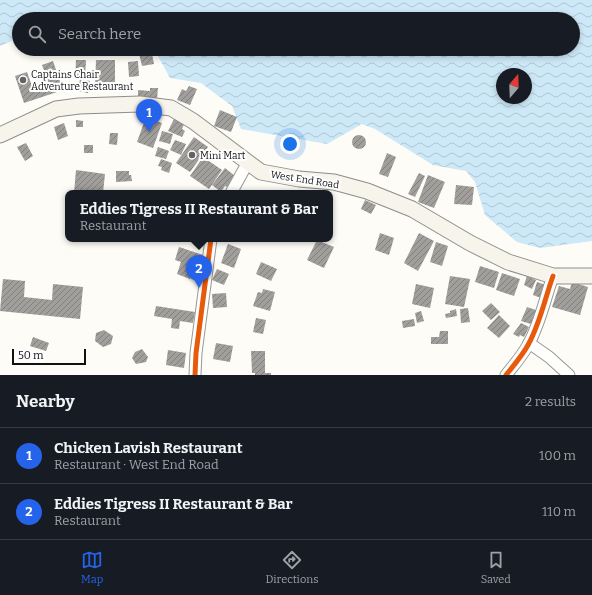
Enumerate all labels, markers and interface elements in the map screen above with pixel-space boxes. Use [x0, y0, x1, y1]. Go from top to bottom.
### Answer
search box [12, 12, 580, 56]
icon: search [26, 23, 48, 45]
text: Search here [58, 25, 141, 43]
north arrow [496, 68, 532, 104]
place label: Captains Chair Adventure Restaurant [31, 69, 134, 93]
marker: Captains Chair Adventure Restaurant [18, 75, 28, 85]
pin: 1 [136, 99, 162, 132]
your location [280, 134, 300, 154]
marker: Mini Mart [187, 150, 197, 160]
place label: Mini Mart [200, 150, 246, 162]
street label: West End Road [270, 169, 340, 191]
popup [65, 190, 333, 242]
text: Eddies Tigress II Restaurant & Bar [80, 200, 318, 218]
text: Restaurant [80, 218, 146, 233]
pin: 2 [186, 255, 212, 288]
scale bar [12, 347, 86, 366]
text: 50 m [18, 349, 44, 362]
text: Nearby [16, 391, 75, 412]
text: 2 results [525, 394, 576, 409]
text: Chicken Lavish Restaurant [54, 439, 243, 457]
text: 1 [26, 448, 32, 463]
text: 100 m [539, 448, 576, 463]
text: Restaurant · West End Road [54, 457, 219, 472]
text: Eddies Tigress II Restaurant & Bar [54, 495, 293, 513]
text: 2 [25, 504, 33, 519]
text: 110 m [542, 504, 576, 519]
text: Restaurant [54, 513, 121, 528]
tab: Map [81, 549, 103, 586]
tab: Directions [266, 549, 318, 586]
tab: Saved [481, 549, 511, 586]

